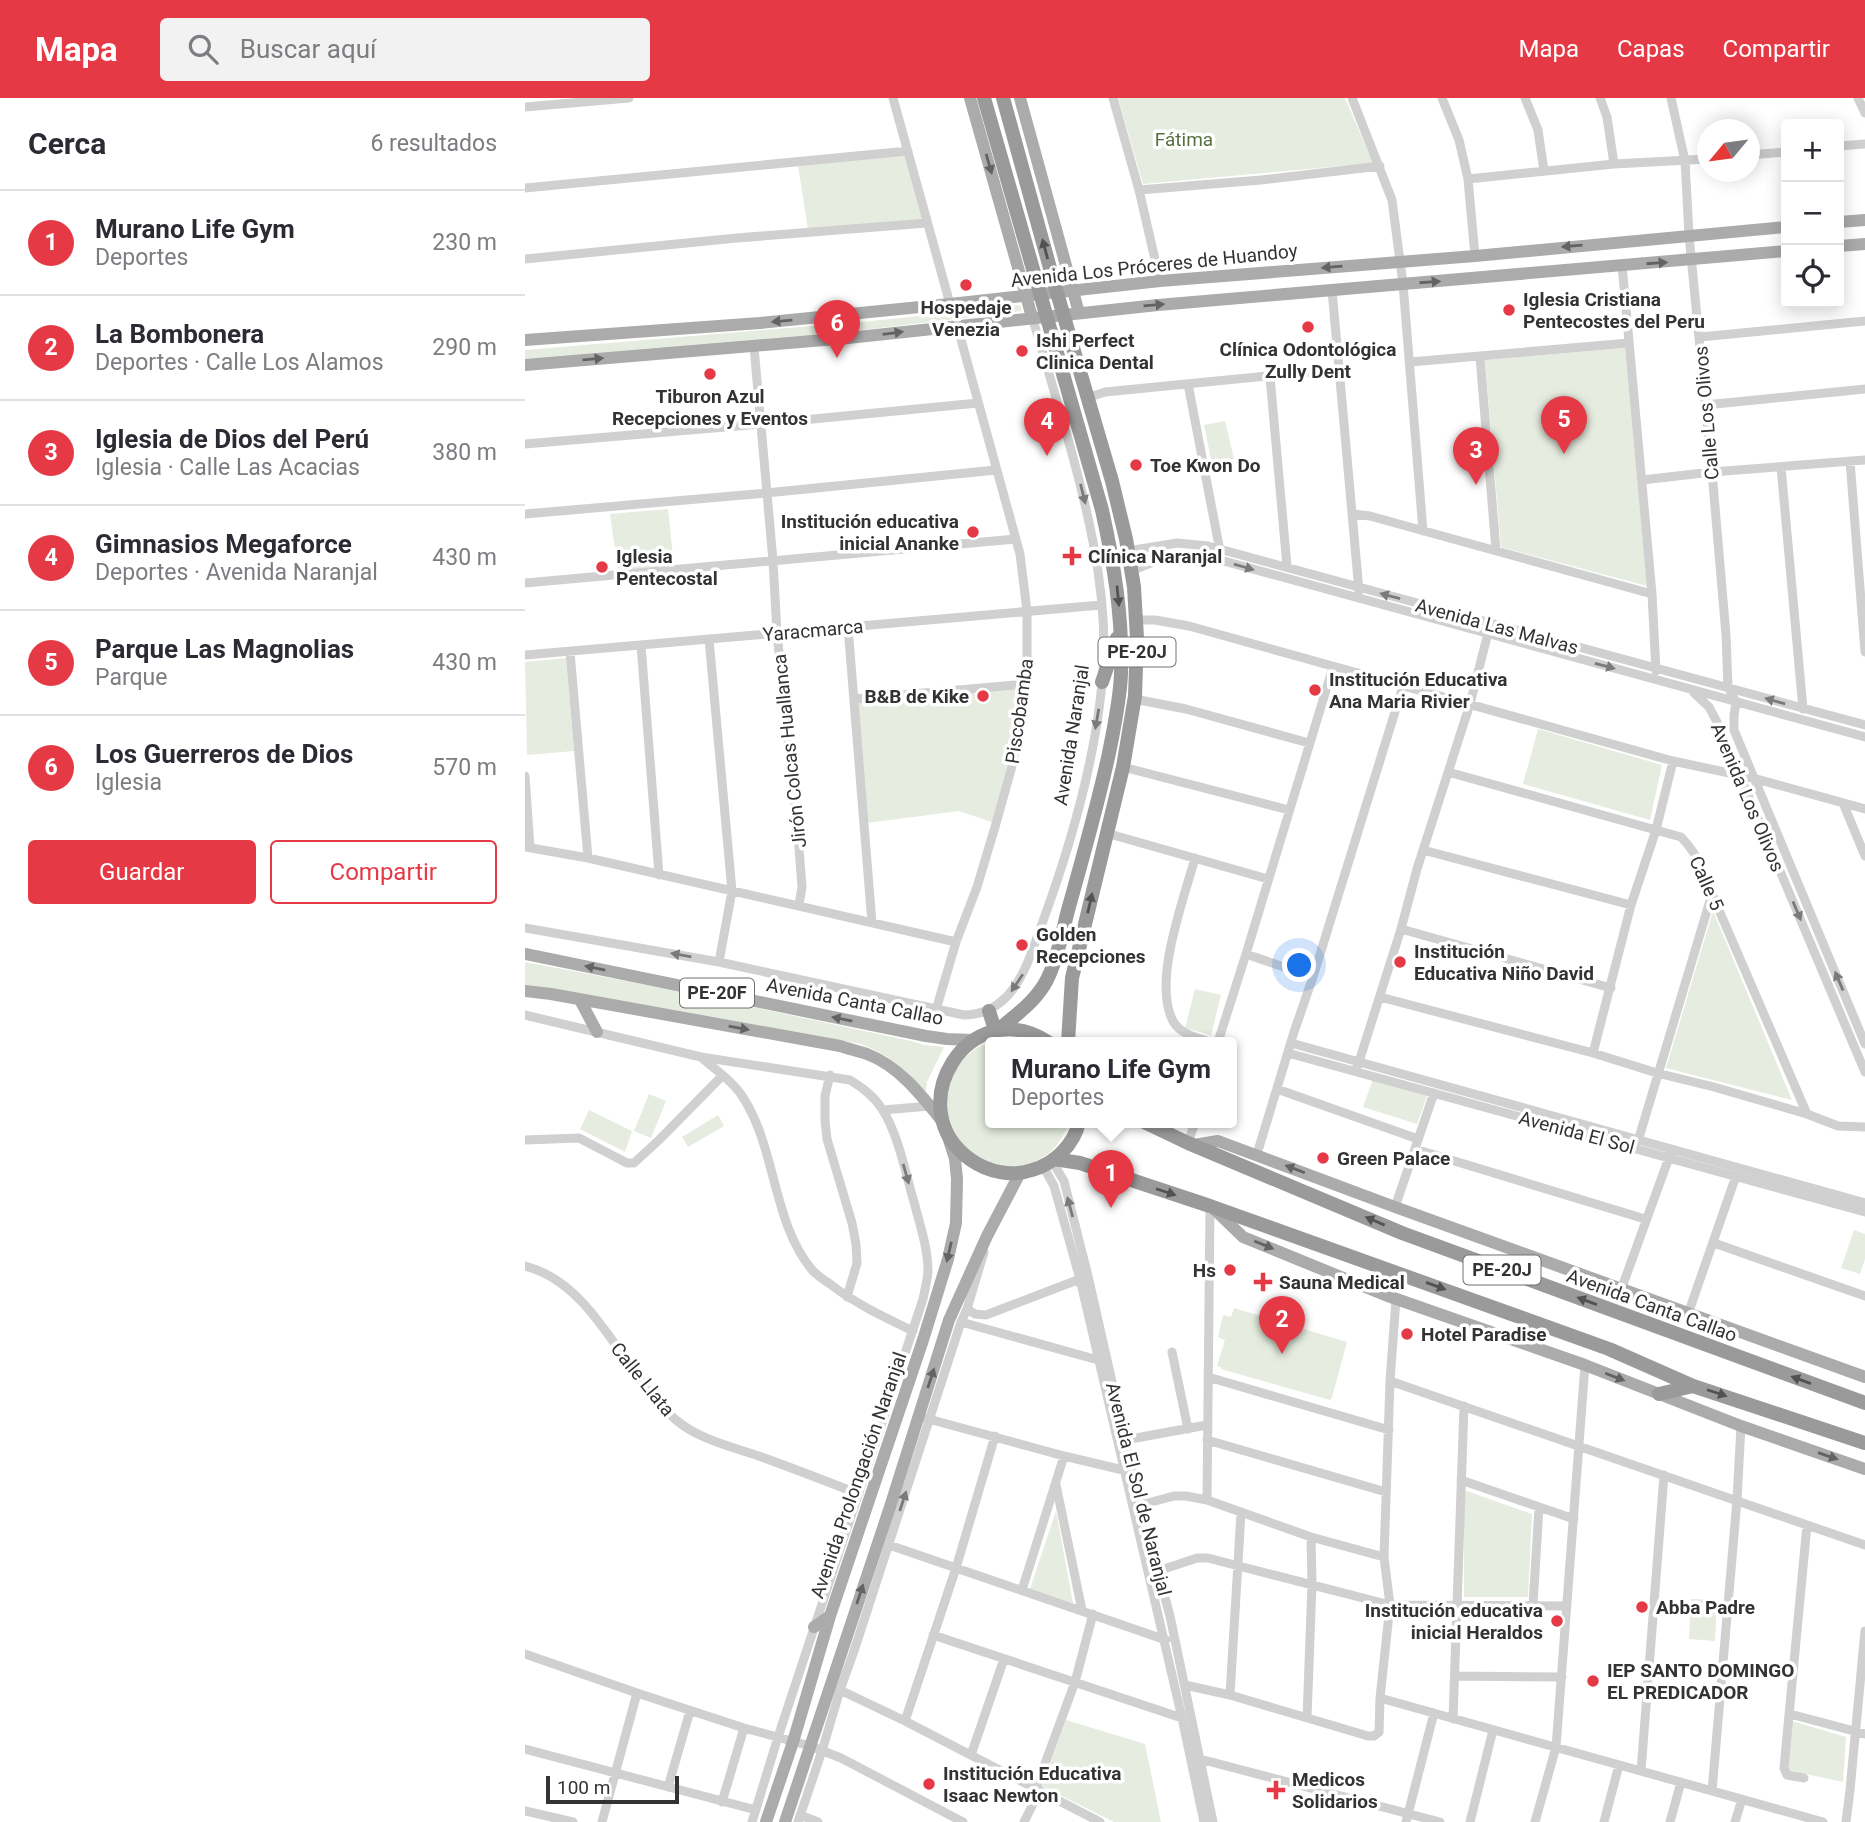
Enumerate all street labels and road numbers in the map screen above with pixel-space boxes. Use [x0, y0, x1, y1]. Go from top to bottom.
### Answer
street label: Avenida Los Próceres de Huandoy [1010, 239, 1299, 292]
street label: Calle Los Olivos [1689, 345, 1724, 481]
street label: Avenida Las Malvas [1413, 594, 1581, 659]
street label: Yaracmarca [762, 615, 864, 646]
road number: PE-20J [1099, 638, 1175, 666]
street label: Jirón Colcas Huallanca [768, 653, 811, 849]
street label: Piscobamba [1001, 657, 1038, 765]
street label: Avenida Naranjal [1049, 663, 1094, 807]
street label: Avenida Los Olivos [1706, 719, 1789, 875]
street label: Calle 5 [1684, 852, 1729, 914]
street label: Avenida Canta Callao [765, 973, 945, 1030]
road number: PE-20F [680, 978, 754, 1008]
street label: Avenida El Sol [1516, 1106, 1637, 1159]
road number: PE-20J [1464, 1255, 1541, 1284]
street label: Avenida Canta Callao [1564, 1264, 1740, 1347]
street label: Calle Llata [606, 1338, 679, 1421]
street label: Avenida Prolongación Naranjal [805, 1349, 911, 1601]
street label: Avenida El Sol de Naranjal [1101, 1380, 1176, 1598]

